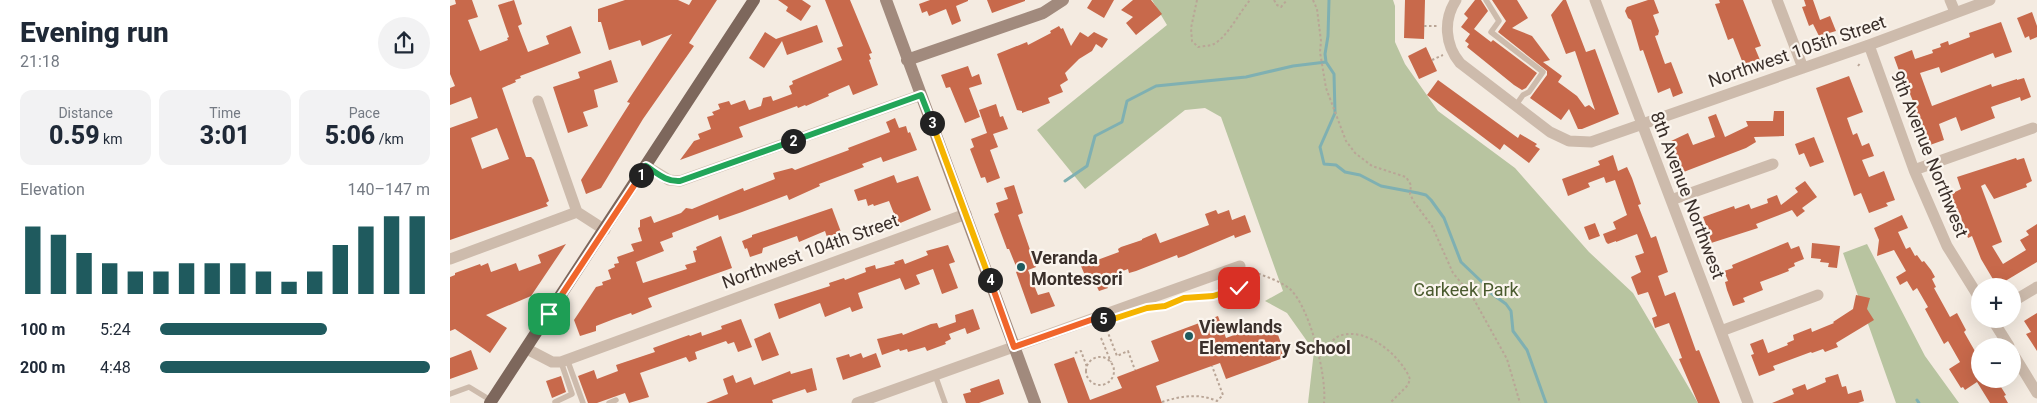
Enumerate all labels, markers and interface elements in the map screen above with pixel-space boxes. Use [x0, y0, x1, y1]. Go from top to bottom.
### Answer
street label: Northwest 105th Street [1706, 11, 1889, 91]
text: Evening run [20, 16, 169, 49]
button: share [378, 17, 430, 69]
text: 21:18 [20, 52, 60, 71]
street label: 9th Avenue Northwest [1887, 68, 1973, 240]
text: Distance [58, 105, 113, 121]
text: Time [209, 105, 241, 121]
text: Pace [349, 105, 380, 121]
street label: 8th Avenue Northwest [1646, 108, 1730, 282]
pin: 3 [920, 110, 944, 136]
text: 3 [928, 115, 937, 131]
text: 0.59 [49, 121, 100, 150]
text: 3:01 [200, 121, 250, 150]
text: 5:06 [325, 121, 375, 150]
pin: 2 [780, 128, 806, 154]
text: km [100, 131, 122, 147]
text: /km [375, 131, 404, 147]
text: 2 [789, 133, 798, 149]
pin: 1 [628, 162, 654, 188]
text: 1 [637, 167, 646, 183]
text: Elevation [20, 180, 85, 199]
text: 140–147 m [348, 180, 430, 199]
street label: Northwest 104th Street [719, 209, 901, 293]
place label: Veranda Montessori [1031, 247, 1123, 289]
marker: Veranda Montessori [1015, 261, 1027, 273]
pin [1218, 267, 1260, 309]
pin: 4 [978, 268, 1002, 292]
text: 4 [986, 272, 995, 288]
icon: check [1225, 274, 1253, 302]
map controls [1971, 278, 2021, 388]
button: + [1971, 278, 2021, 328]
park label: Carkeek Park [1413, 279, 1520, 300]
pin [528, 293, 570, 335]
icon: arrive [535, 300, 563, 328]
pin: 5 [1090, 306, 1116, 332]
text: 5 [1099, 311, 1108, 327]
place label: Viewlands Elementary School [1199, 316, 1351, 358]
text: 100 m [20, 320, 65, 339]
text: 5:24 [100, 320, 131, 339]
marker: Viewlands Elementary School [1183, 330, 1195, 342]
button: − [1971, 338, 2021, 388]
text: 200 m [20, 358, 65, 377]
text: 4:48 [100, 358, 131, 377]

